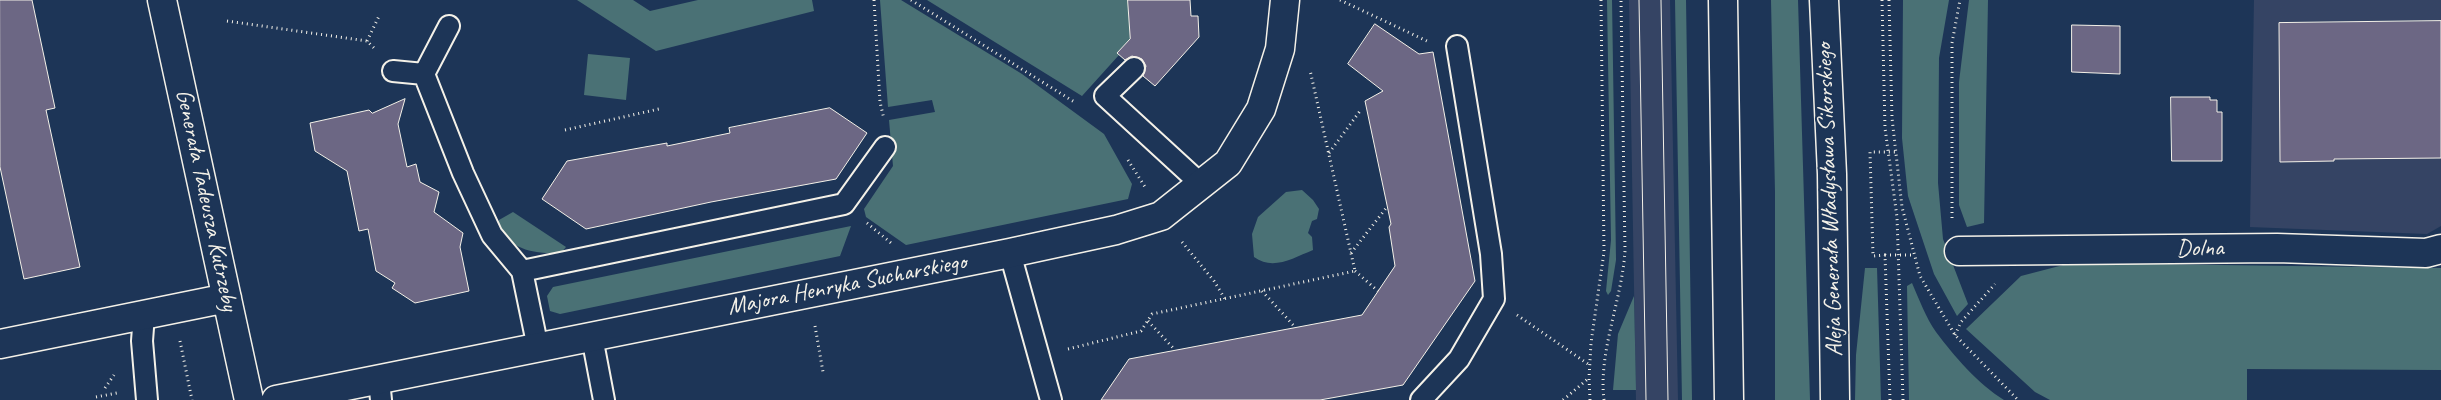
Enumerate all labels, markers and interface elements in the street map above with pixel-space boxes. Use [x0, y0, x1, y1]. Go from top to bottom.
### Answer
street label: Aleja Generała Władysława Sikorskiego [1810, 43, 1850, 357]
street label: Generała Tadeusza Kutrzeby [168, 87, 244, 313]
street label: Dolna [2176, 234, 2224, 264]
street label: Majora Henryka Sucharskiego [725, 248, 969, 322]

